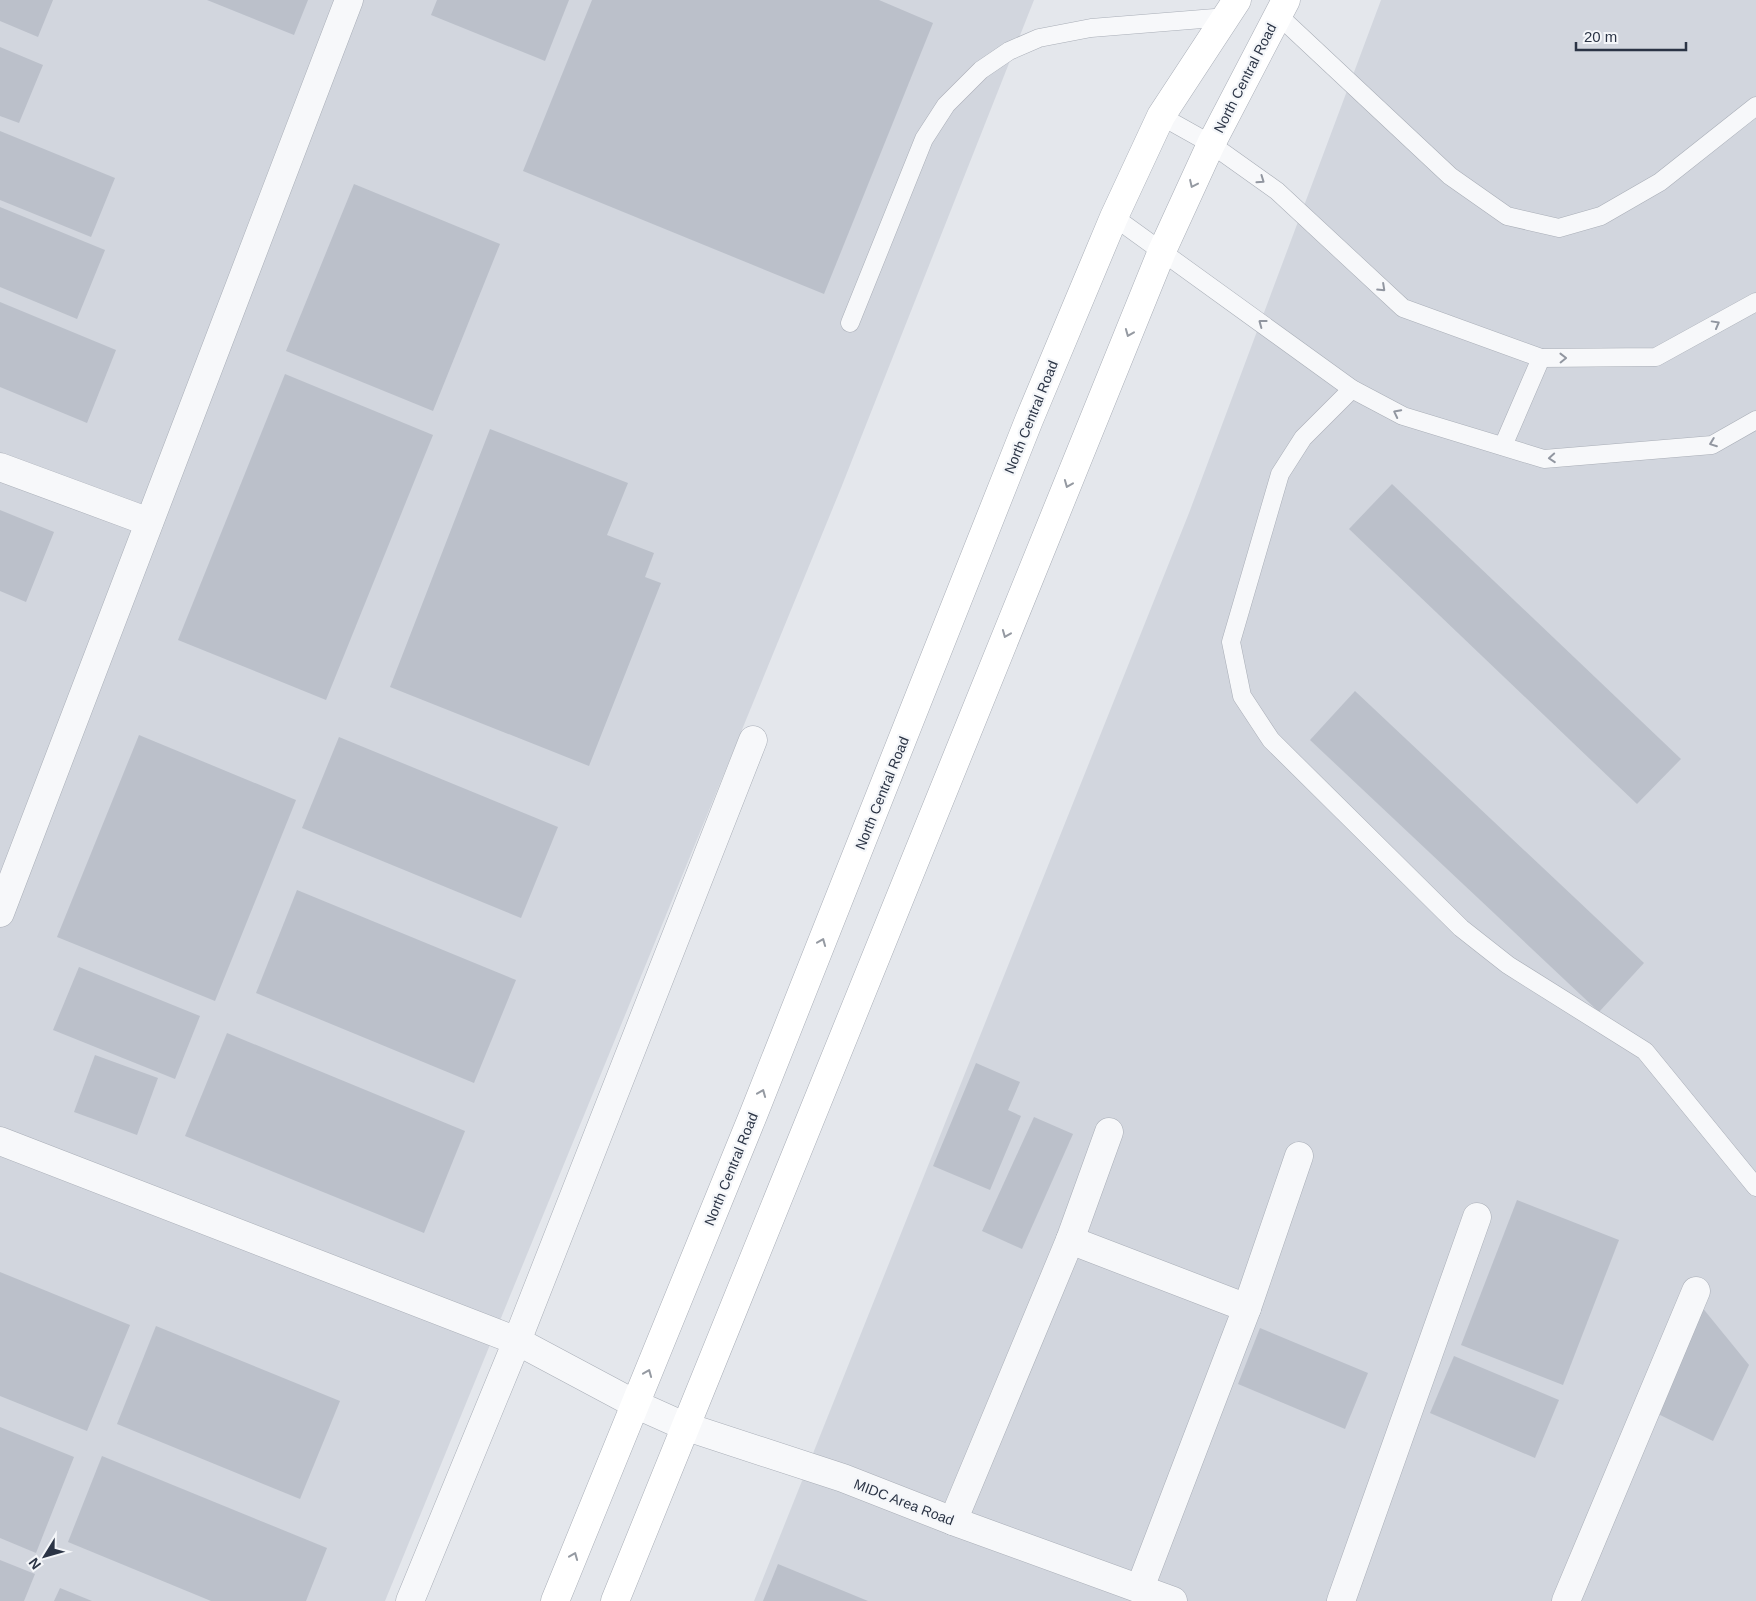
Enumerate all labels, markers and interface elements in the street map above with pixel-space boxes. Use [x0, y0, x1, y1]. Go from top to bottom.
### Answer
scale bar [1576, 20, 1686, 52]
street label: North Central Road [1210, 21, 1280, 135]
text: 20 m [1584, 28, 1617, 45]
one-way arrow [1255, 174, 1265, 183]
one-way arrow [1189, 179, 1200, 188]
one-way arrow [1376, 282, 1385, 291]
one-way arrow [1258, 320, 1268, 329]
one-way arrow [1711, 320, 1720, 330]
one-way arrow [1125, 328, 1135, 337]
one-way arrow [1559, 353, 1567, 363]
street label: North Central Road [1001, 358, 1061, 476]
one-way arrow [1393, 408, 1402, 419]
one-way arrow [1709, 437, 1718, 447]
one-way arrow [1548, 453, 1556, 464]
one-way arrow [1063, 479, 1074, 488]
one-way arrow [1002, 629, 1013, 638]
street label: North Central Road [852, 734, 912, 852]
one-way arrow [816, 938, 827, 947]
one-way arrow [756, 1089, 766, 1098]
street label: North Central Road [701, 1110, 761, 1228]
one-way arrow [642, 1369, 652, 1378]
street label: MIDC Area Road [852, 1476, 956, 1528]
north arrow [20, 1531, 70, 1581]
one-way arrow [567, 1552, 578, 1561]
text: N [25, 1555, 44, 1573]

